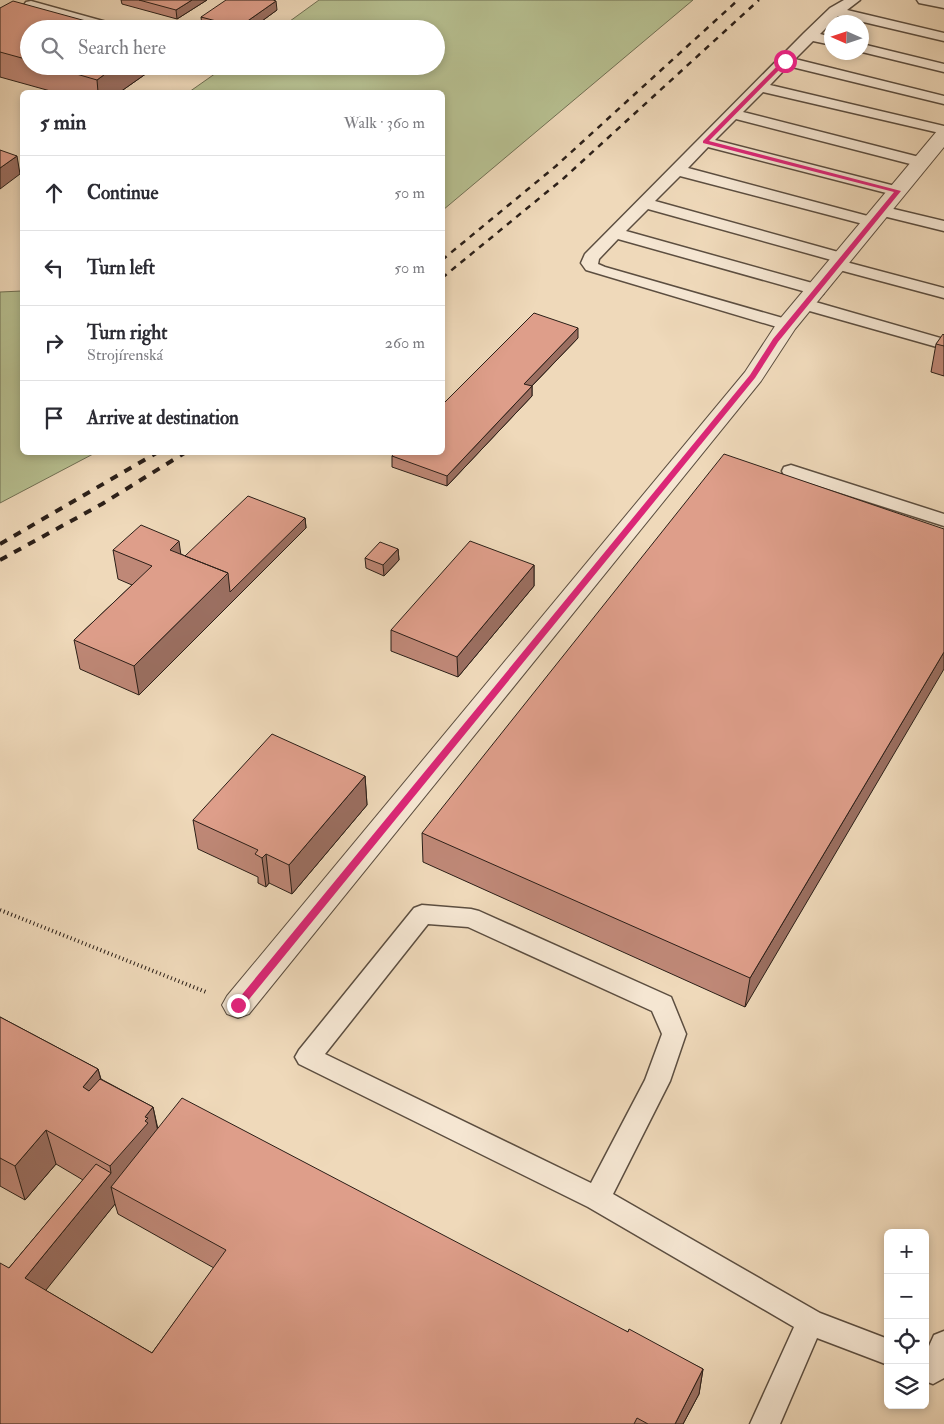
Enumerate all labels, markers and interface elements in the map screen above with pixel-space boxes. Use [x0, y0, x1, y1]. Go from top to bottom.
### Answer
north arrow [824, 15, 869, 60]
search box [20, 20, 445, 75]
icon: search [38, 34, 66, 62]
text: Search here [78, 36, 166, 60]
route start [774, 50, 797, 73]
text: 5 min [40, 109, 86, 136]
text: Walk · 360 m [344, 113, 425, 133]
icon: ahead [40, 179, 68, 207]
text: Continue [87, 181, 158, 205]
text: 50 m [394, 183, 425, 203]
icon: left [40, 254, 68, 282]
text: Turn left [87, 256, 155, 280]
text: 50 m [394, 258, 425, 278]
text: Turn right [87, 321, 167, 345]
icon: right [40, 329, 68, 357]
text: 260 m [385, 333, 425, 353]
text: Strojírenská [87, 345, 163, 365]
icon: arrive [40, 404, 68, 432]
text: Arrive at destination [87, 406, 239, 430]
route end [227, 994, 250, 1017]
map controls [884, 1229, 929, 1409]
button: + [884, 1229, 929, 1274]
button: − [884, 1274, 929, 1319]
button: locate [884, 1319, 929, 1364]
button: layers [884, 1364, 929, 1409]

